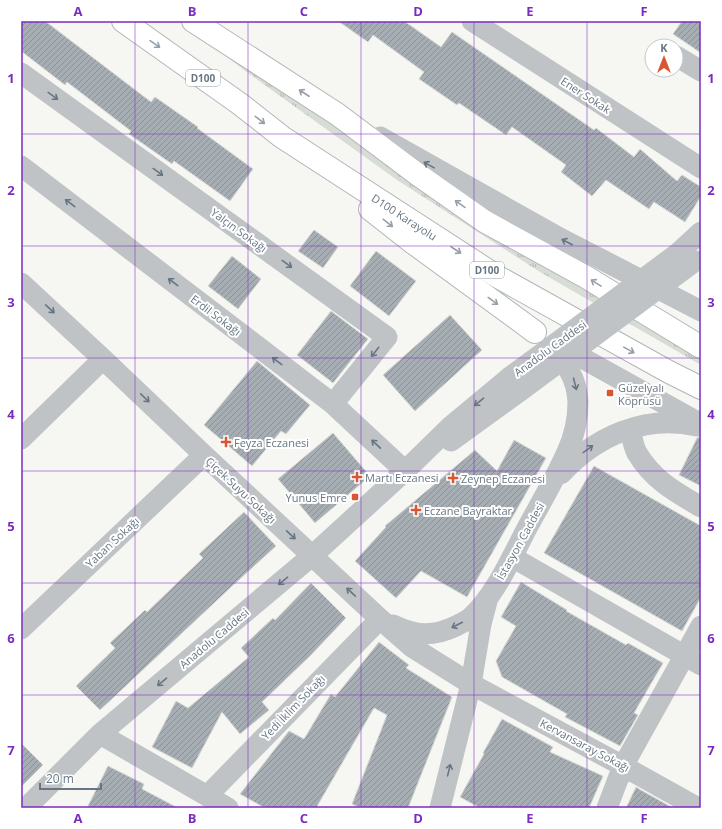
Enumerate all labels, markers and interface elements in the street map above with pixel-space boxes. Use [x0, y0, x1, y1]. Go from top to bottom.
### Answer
text: A [74, 2, 83, 20]
text: B [188, 2, 197, 20]
text: C [300, 2, 308, 20]
text: D [413, 2, 423, 20]
text: E [526, 2, 534, 20]
text: F [640, 2, 648, 20]
north arrow [644, 38, 684, 78]
one-way arrow [149, 40, 160, 48]
text: K [660, 40, 668, 55]
text: 1 [7, 69, 15, 87]
text: 1 [707, 69, 715, 87]
road number: D100 [186, 70, 220, 86]
street label: Ener Sokak [558, 73, 614, 117]
one-way arrow [299, 89, 310, 97]
one-way arrow [47, 92, 58, 100]
one-way arrow [255, 116, 266, 124]
one-way arrow [423, 160, 435, 168]
one-way arrow [153, 168, 164, 176]
text: 2 [7, 181, 15, 199]
text: 2 [707, 181, 715, 199]
street label: D100 Karayolu [369, 190, 440, 243]
one-way arrow [65, 199, 76, 208]
one-way arrow [454, 200, 465, 208]
street label: Yalçın Sokağı [208, 205, 270, 255]
one-way arrow [383, 219, 394, 228]
one-way arrow [561, 238, 573, 245]
one-way arrow [450, 246, 461, 254]
one-way arrow [281, 260, 292, 268]
road number: D100 [470, 262, 504, 278]
one-way arrow [168, 278, 179, 286]
one-way arrow [591, 279, 602, 287]
street label: Erdil Sokağı [188, 291, 244, 339]
text: 3 [7, 293, 15, 311]
text: 3 [707, 293, 715, 311]
one-way arrow [487, 297, 498, 305]
one-way arrow [45, 305, 55, 314]
street label: Anadolu Caddesi [511, 317, 589, 379]
one-way arrow [623, 346, 635, 354]
one-way arrow [370, 347, 379, 358]
one-way arrow [271, 357, 282, 365]
one-way arrow [571, 378, 579, 391]
place label: Güzelyalı Köprüsü [618, 380, 664, 408]
marker: Güzelyalı Köprüsü [605, 388, 615, 398]
one-way arrow [139, 393, 149, 402]
one-way arrow [474, 397, 485, 406]
text: 4 [7, 405, 15, 423]
text: 4 [707, 405, 715, 423]
place label: Feyza Eczanesi [234, 435, 309, 450]
marker: Feyza Eczanesi [221, 437, 231, 447]
one-way arrow [371, 440, 381, 449]
one-way arrow [583, 445, 594, 454]
street label: Çiçek Suyu Sokağı [203, 453, 279, 527]
place label: Martı Eczanesi [365, 470, 439, 485]
place label: Zeynep Eczanesi [461, 471, 545, 486]
marker: Martı Eczanesi [352, 472, 362, 482]
marker: Zeynep Eczanesi [448, 473, 458, 483]
place label: Yunus Emre [286, 490, 347, 505]
marker: Yunus Emre [350, 492, 360, 502]
street label: İstasyon Caddesi [493, 500, 547, 582]
place label: Eczane Bayraktar [424, 503, 513, 518]
marker: Eczane Bayraktar [411, 505, 421, 515]
street label: Yaban Sokağı [82, 513, 142, 571]
text: 5 [7, 517, 15, 535]
text: 5 [707, 517, 715, 535]
one-way arrow [285, 530, 295, 539]
one-way arrow [278, 576, 288, 585]
one-way arrow [346, 587, 356, 597]
street label: Anadolu Caddesi [176, 605, 252, 671]
one-way arrow [451, 622, 463, 629]
text: 6 [7, 629, 15, 647]
text: 6 [707, 629, 715, 647]
street label: Yedi İklim Sokağı [258, 671, 328, 743]
one-way arrow [157, 678, 167, 687]
street label: Kervansaray Sokağı [538, 715, 632, 775]
text: 7 [7, 741, 15, 759]
text: 7 [707, 741, 715, 759]
one-way arrow [446, 764, 454, 777]
scale bar [40, 765, 101, 791]
text: 20 m [46, 770, 74, 787]
text: A [74, 809, 83, 827]
text: B [188, 809, 197, 827]
text: C [300, 809, 308, 827]
text: D [413, 809, 423, 827]
text: E [526, 809, 534, 827]
text: F [640, 809, 648, 827]

